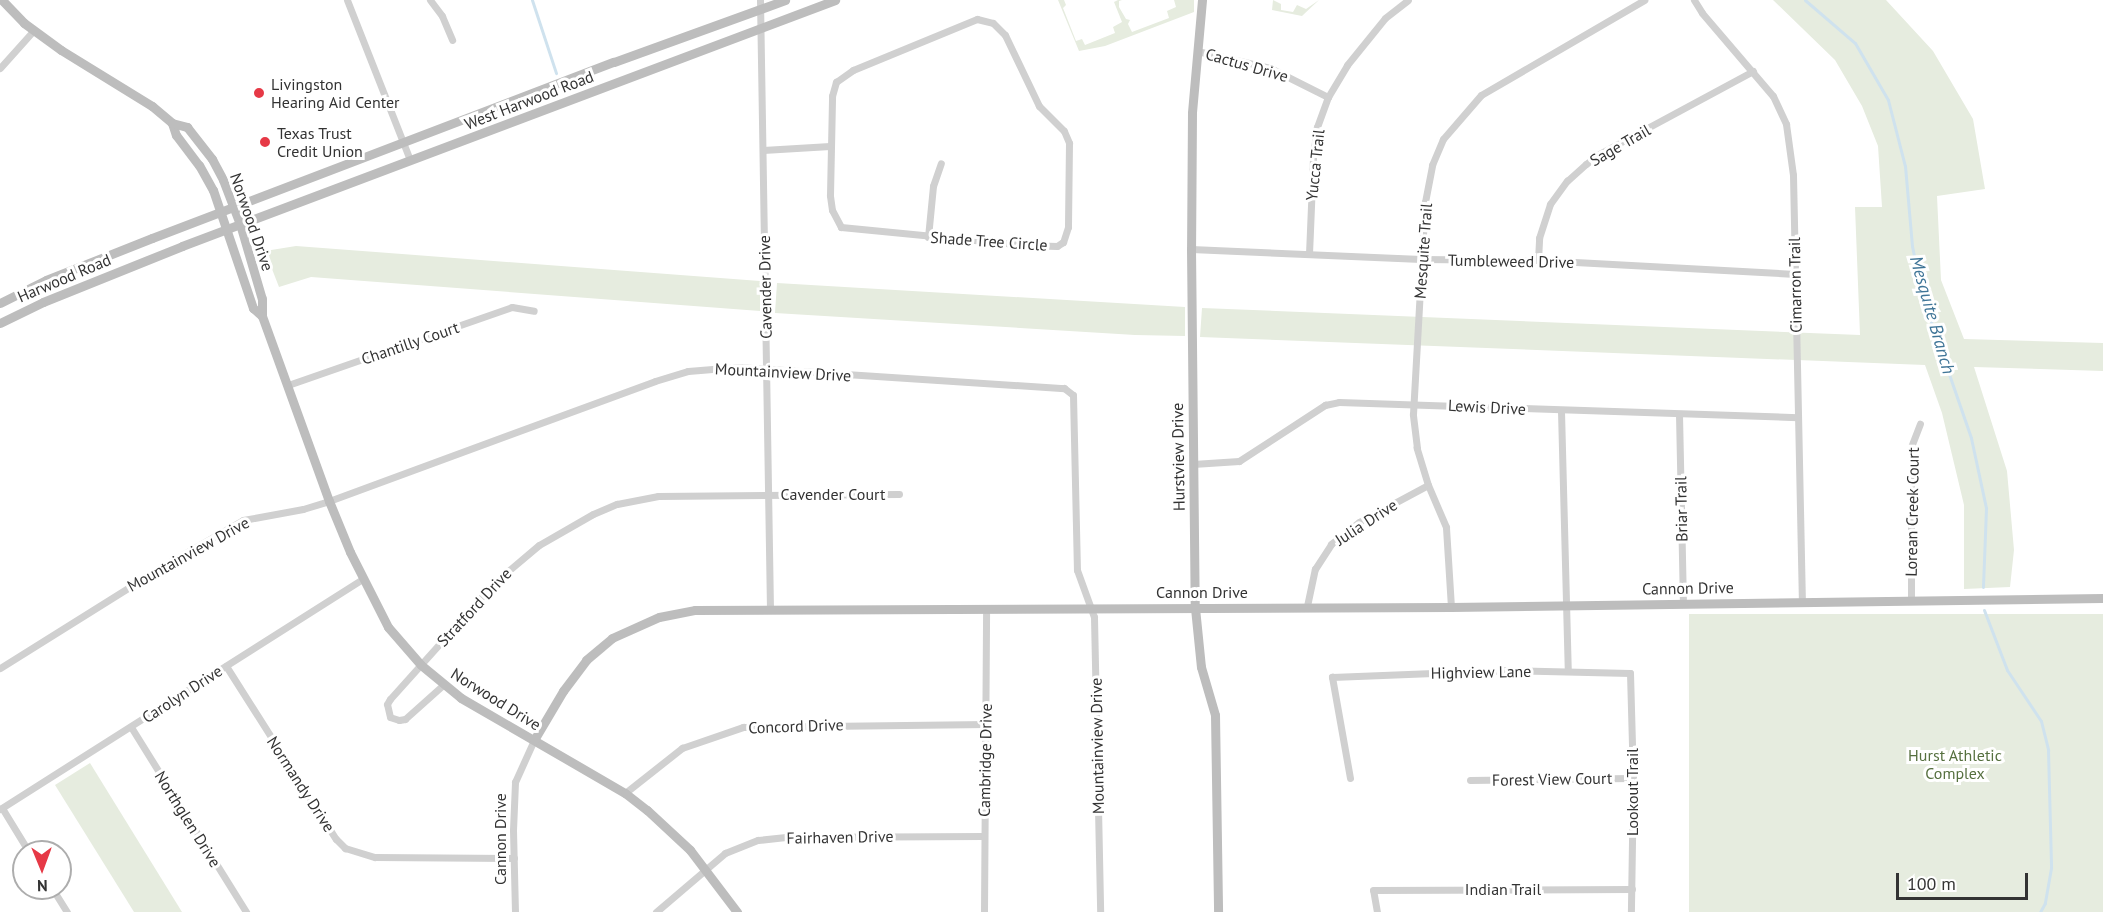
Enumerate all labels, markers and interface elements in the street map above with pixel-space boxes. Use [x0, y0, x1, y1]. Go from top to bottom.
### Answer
street label: Cactus Drive [1204, 44, 1290, 86]
street label: West Harwood Road [462, 67, 596, 133]
place label: Livingston Hearing Aid Center [271, 74, 400, 112]
marker: Livingston Hearing Aid Center [252, 86, 266, 100]
street label: Sage Trail [1586, 120, 1654, 170]
place label: Texas Trust Credit Union [277, 123, 363, 161]
street label: Yucca Trail [1302, 128, 1328, 202]
marker: Texas Trust Credit Union [258, 135, 272, 149]
street label: Norwood Drive [226, 171, 278, 273]
street label: Mesquite Trail [1410, 202, 1436, 300]
street label: Shade Tree Circle [929, 227, 1049, 255]
street label: Cavender Drive [754, 235, 776, 339]
street label: Cimarron Trail [1785, 237, 1805, 333]
street label: Harwood Road [14, 250, 114, 306]
street label: Tumbleweed Drive [1448, 250, 1574, 272]
water label: Mesquite Branch [1905, 253, 1959, 377]
street label: Chantilly Court [358, 317, 462, 369]
street label: Mountainview Drive [714, 359, 852, 385]
street label: Lewis Drive [1447, 395, 1527, 419]
street label: Hurstview Drive [1167, 402, 1189, 512]
street label: Lorean Creek Court [1901, 447, 1923, 577]
street label: Briar Trail [1671, 476, 1691, 542]
street label: Cavender Court [781, 484, 885, 504]
street label: Julia Drive [1331, 495, 1401, 549]
street label: Mountainview Drive [124, 512, 252, 596]
street label: Stratford Drive [433, 564, 515, 650]
street label: Cannon Drive [1642, 578, 1734, 598]
street label: Cannon Drive [1156, 582, 1248, 602]
street label: Carolyn Drive [138, 661, 226, 727]
street label: Highview Lane [1430, 662, 1532, 682]
street label: Norwood Drive [448, 664, 544, 734]
street label: Mountainview Drive [1086, 677, 1108, 815]
street label: Cambridge Drive [974, 703, 996, 817]
street label: Concord Drive [748, 715, 844, 737]
street label: Normandy Drive [263, 732, 339, 836]
park label: Hurst Athletic Complex [1908, 745, 2002, 783]
street label: Lookout Trail [1622, 748, 1642, 836]
street label: Northglen Drive [151, 767, 225, 871]
street label: Forest View Court [1491, 768, 1613, 790]
street label: Cannon Drive [490, 793, 510, 885]
street label: Fairhaven Drive [786, 826, 894, 848]
north arrow [12, 840, 72, 900]
scale bar [1899, 861, 2031, 899]
text: 100 m [1907, 872, 1956, 895]
text: N [37, 876, 48, 896]
street label: Indian Trail [1465, 879, 1541, 899]

